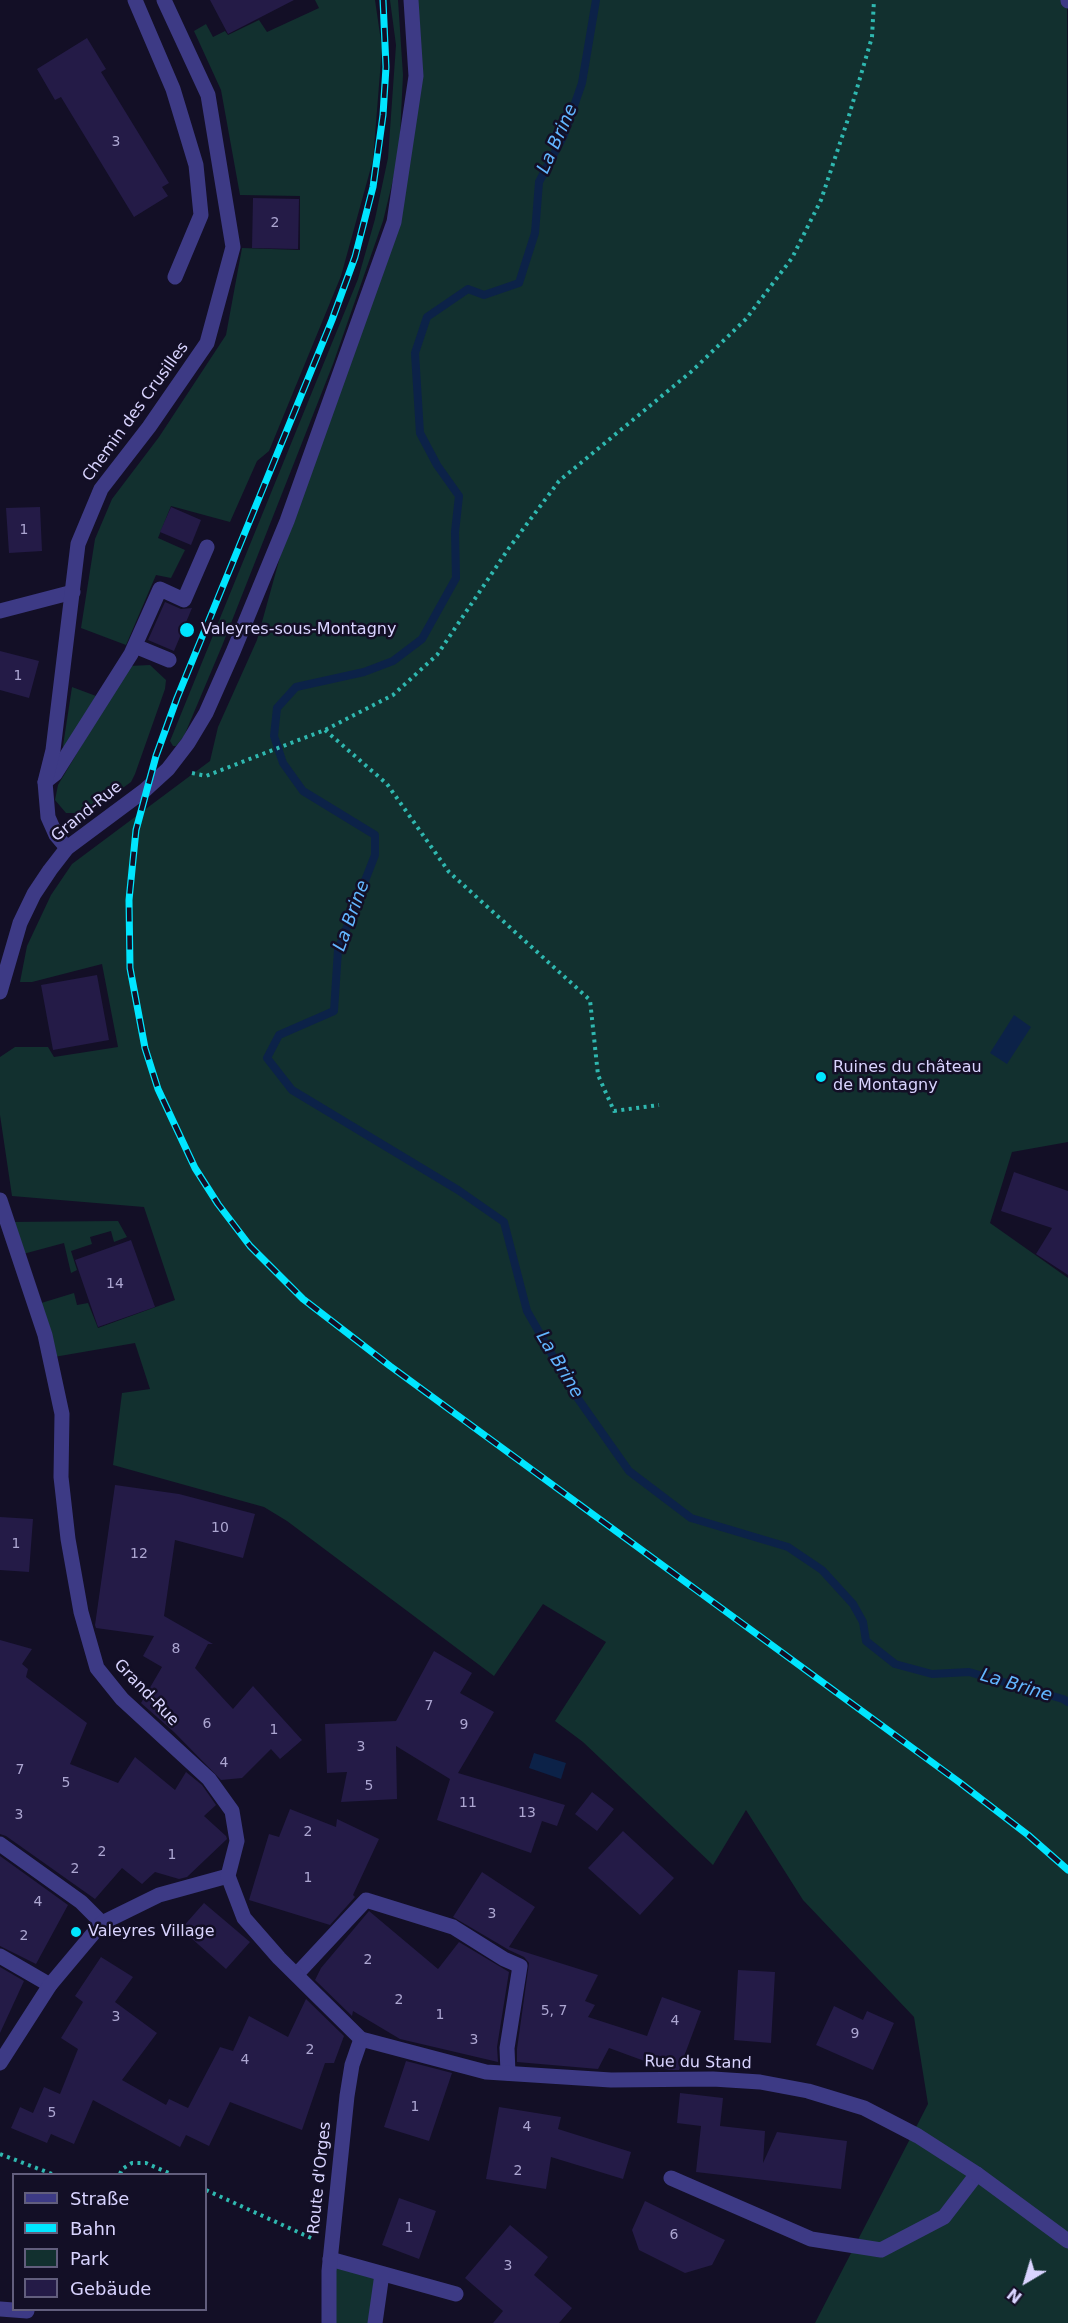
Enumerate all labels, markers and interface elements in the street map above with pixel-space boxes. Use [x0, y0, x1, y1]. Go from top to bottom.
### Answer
water label: La Brine [533, 101, 583, 177]
house number: 3 [112, 134, 120, 150]
house number: 2 [271, 215, 279, 231]
street label: Chemin des Crusilles [79, 339, 193, 485]
house number: 1 [20, 522, 28, 538]
place label: Valeyres-sous-Montagny [201, 620, 396, 640]
marker: Valeyres-sous-Montagny [178, 621, 196, 639]
house number: 1 [14, 668, 22, 684]
street label: Grand-Rue [48, 778, 126, 846]
water label: La Brine [329, 878, 375, 954]
place label: Ruines du château de Montagny [833, 1058, 982, 1096]
marker: Ruines du château de Montagny [814, 1070, 828, 1084]
house number: 14 [106, 1276, 124, 1292]
water label: La Brine [531, 1328, 587, 1402]
house number: 10 [211, 1520, 229, 1536]
house number: 1 [12, 1536, 20, 1552]
house number: 12 [130, 1546, 148, 1562]
house number: 8 [172, 1641, 180, 1657]
street label: Grand-Rue [109, 1656, 183, 1730]
water label: La Brine [977, 1665, 1055, 1707]
house number: 7 [425, 1698, 433, 1714]
house number: 6 [203, 1716, 211, 1732]
house number: 9 [460, 1717, 468, 1733]
house number: 1 [270, 1722, 278, 1738]
house number: 3 [357, 1739, 365, 1755]
house number: 4 [220, 1755, 228, 1771]
house number: 7 [16, 1762, 24, 1778]
house number: 5 [62, 1775, 70, 1791]
house number: 5 [365, 1778, 373, 1794]
house number: 11 [459, 1795, 477, 1811]
house number: 13 [518, 1805, 536, 1821]
house number: 3 [15, 1807, 23, 1823]
house number: 2 [304, 1824, 312, 1840]
house number: 2 [98, 1844, 106, 1860]
house number: 1 [168, 1847, 176, 1863]
house number: 2 [71, 1861, 79, 1877]
house number: 1 [304, 1870, 312, 1886]
house number: 4 [34, 1894, 42, 1910]
house number: 3 [488, 1906, 496, 1922]
place label: Valeyres Village [88, 1922, 214, 1942]
marker: Valeyres Village [69, 1925, 83, 1939]
house number: 2 [20, 1928, 28, 1944]
house number: 2 [364, 1952, 372, 1968]
house number: 2 [395, 1992, 403, 2008]
house number: 5, 7 [541, 2003, 567, 2019]
house number: 1 [436, 2007, 444, 2023]
house number: 3 [112, 2009, 120, 2025]
house number: 4 [671, 2013, 679, 2029]
house number: 9 [851, 2026, 859, 2042]
house number: 3 [470, 2032, 478, 2048]
house number: 2 [306, 2042, 314, 2058]
house number: 4 [241, 2052, 249, 2068]
street label: Rue du Stand [644, 2052, 752, 2074]
house number: 1 [411, 2099, 419, 2115]
house number: 5 [48, 2105, 56, 2121]
house number: 4 [523, 2119, 531, 2135]
street label: Route d'Orges [305, 2121, 335, 2235]
house number: 2 [514, 2163, 522, 2179]
legend [12, 2173, 207, 2311]
text: Straße [70, 2188, 129, 2209]
text: Bahn [70, 2218, 116, 2239]
house number: 1 [405, 2220, 413, 2236]
house number: 6 [670, 2227, 678, 2243]
text: Park [70, 2248, 109, 2269]
north arrow [996, 2251, 1056, 2311]
house number: 3 [504, 2258, 512, 2274]
text: Gebäude [70, 2278, 151, 2299]
text: N [1003, 2284, 1026, 2307]

